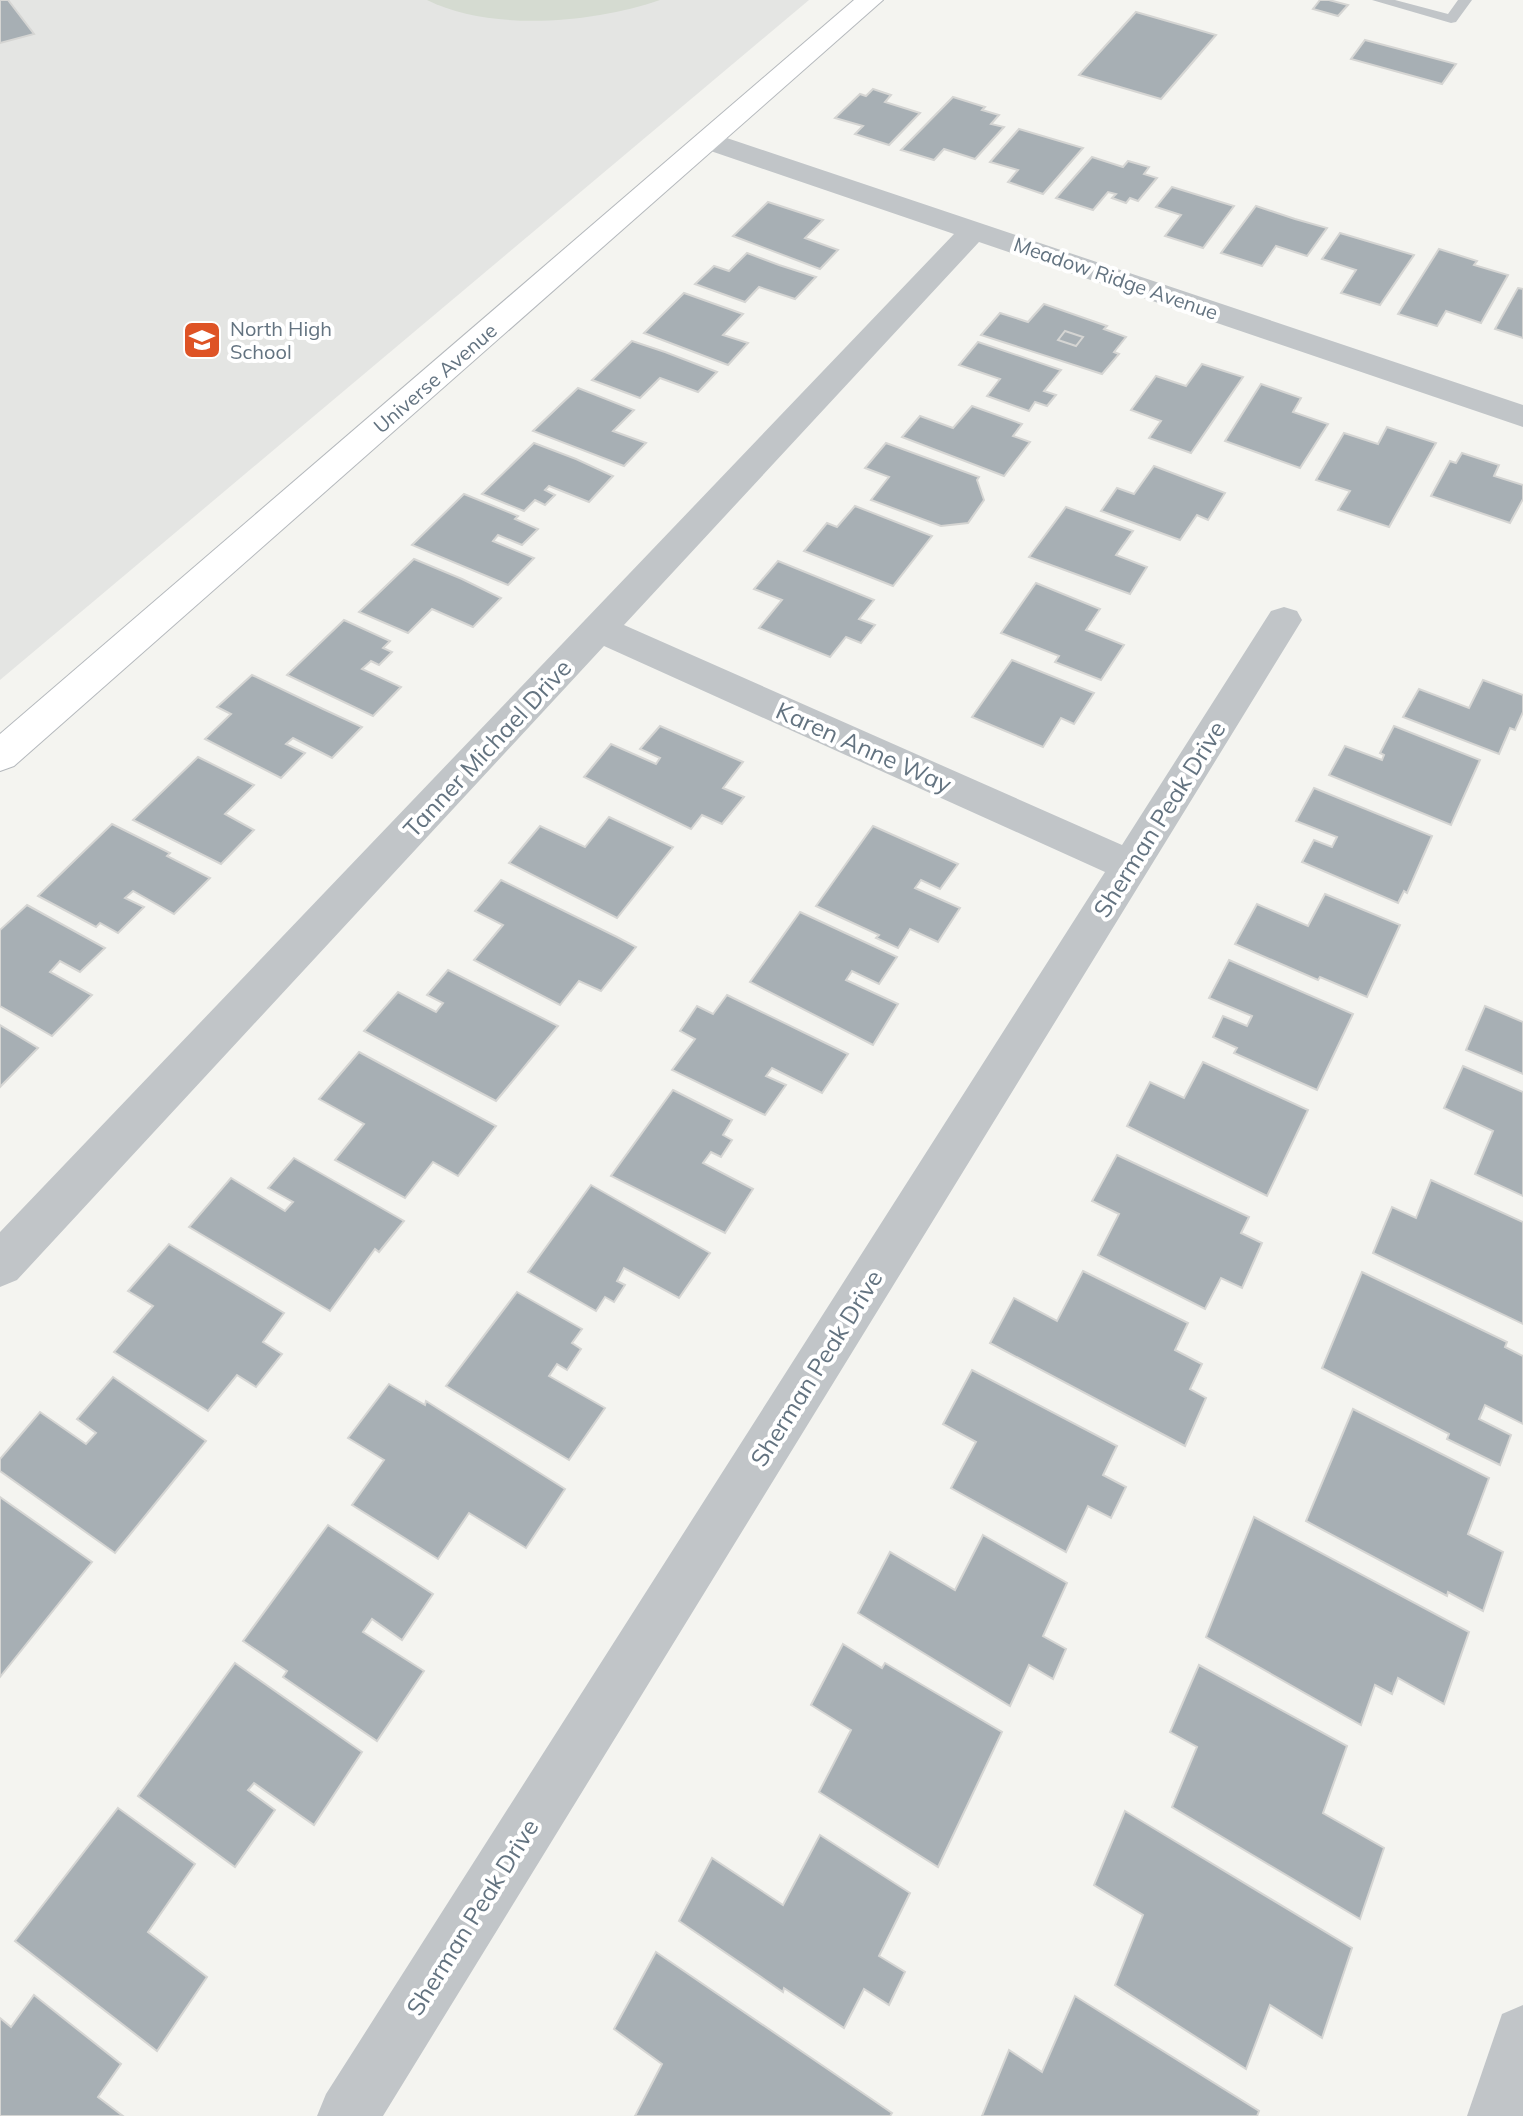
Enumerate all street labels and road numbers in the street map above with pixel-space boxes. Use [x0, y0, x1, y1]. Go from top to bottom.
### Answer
street label: Meadow Ridge Avenue [1011, 231, 1221, 325]
street label: Universe Avenue [368, 318, 502, 438]
street label: Tanner Michael Drive [397, 653, 577, 843]
street label: Karen Anne Way [772, 695, 957, 799]
street label: Sherman Peak Drive [1086, 715, 1232, 923]
street label: Sherman Peak Drive [743, 1264, 889, 1472]
street label: Sherman Peak Drive [399, 1813, 545, 2021]

